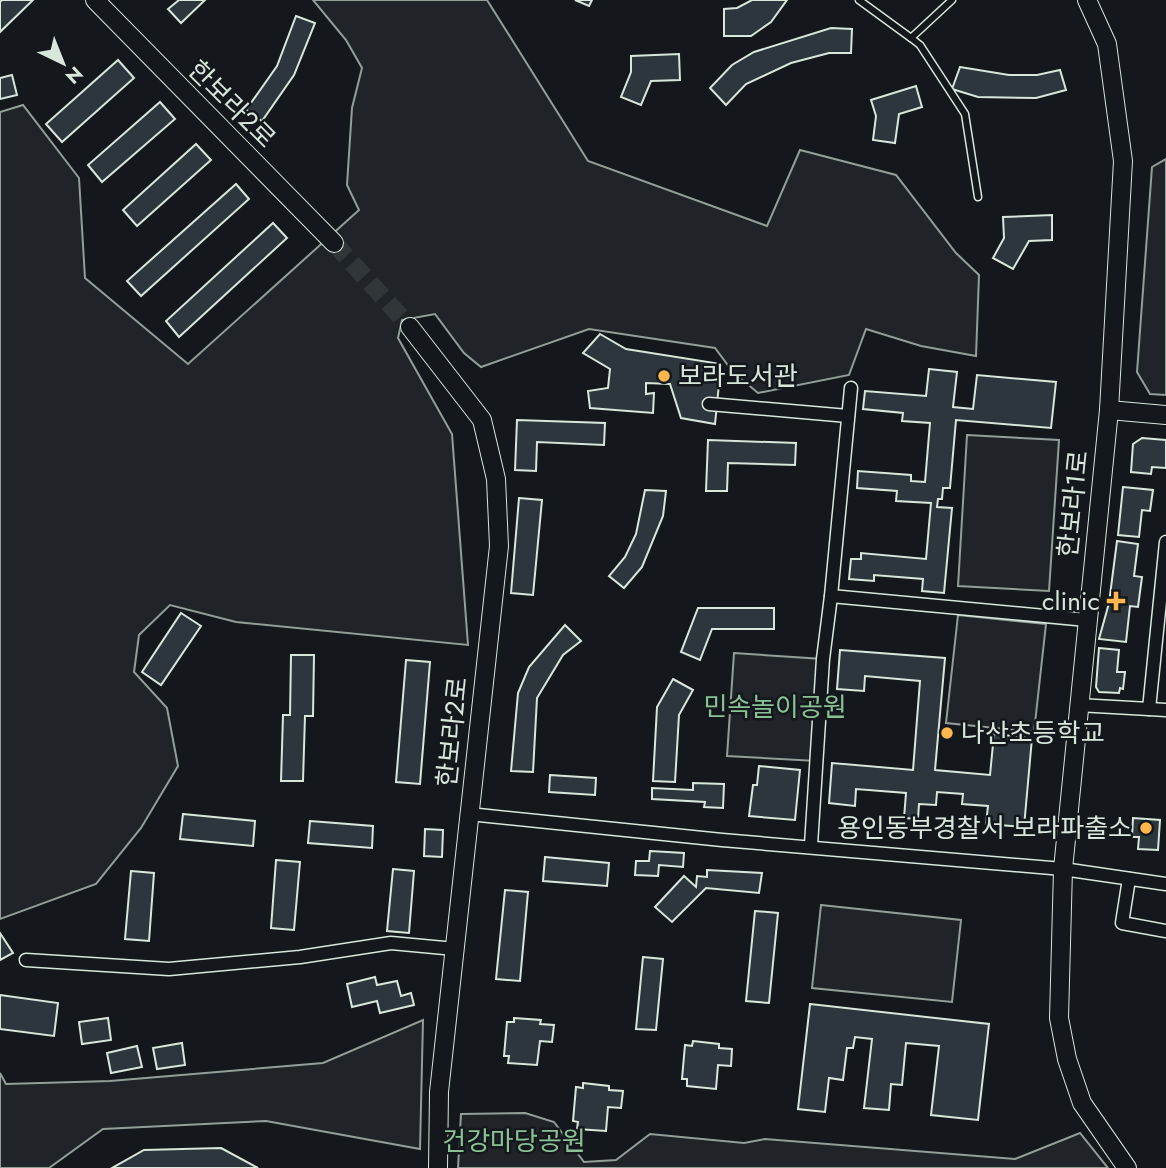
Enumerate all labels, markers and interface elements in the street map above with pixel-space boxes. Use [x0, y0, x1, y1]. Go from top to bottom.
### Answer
north arrow [28, 28, 98, 98]
street label: 한보라2로 [180, 52, 284, 156]
text: N [60, 60, 89, 90]
place label: 보라도서관 [678, 357, 798, 395]
marker: 보라도서관 [656, 368, 672, 384]
street label: 한보라1로 [1048, 449, 1098, 559]
place label: clinic [1042, 582, 1100, 620]
marker: clinic [1106, 591, 1126, 611]
street label: 한보라2로 [427, 675, 477, 789]
park label: 민속놀이공원 [703, 688, 847, 726]
place label: 나산초등학교 [961, 714, 1105, 752]
marker: 나산초등학교 [939, 725, 955, 741]
place label: 용인동부경찰서 보라파출소 [837, 809, 1132, 847]
marker: 용인동부경찰서 보라파출소 [1138, 820, 1154, 836]
park label: 건강마당공원 [442, 1122, 586, 1160]

